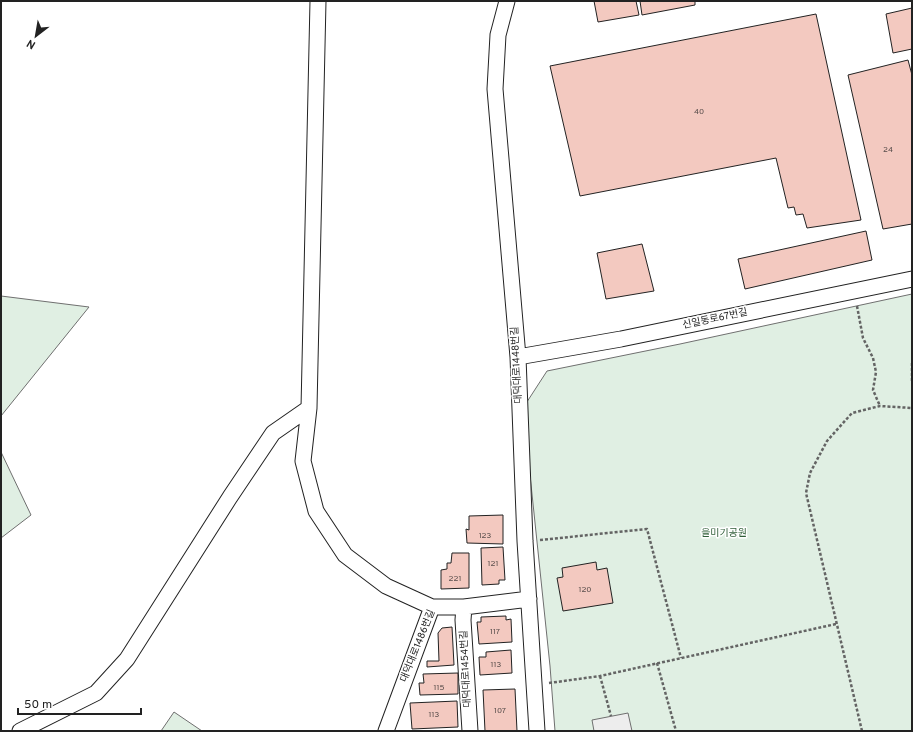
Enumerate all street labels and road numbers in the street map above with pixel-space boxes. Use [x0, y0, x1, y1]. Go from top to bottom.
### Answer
street label: 신일동로67번길 [681, 306, 749, 332]
street label: 대덕대로1448번길 [508, 326, 526, 404]
street label: 대덕대로1486번길 [398, 608, 438, 684]
street label: 대덕대로1454번길 [457, 630, 475, 708]

